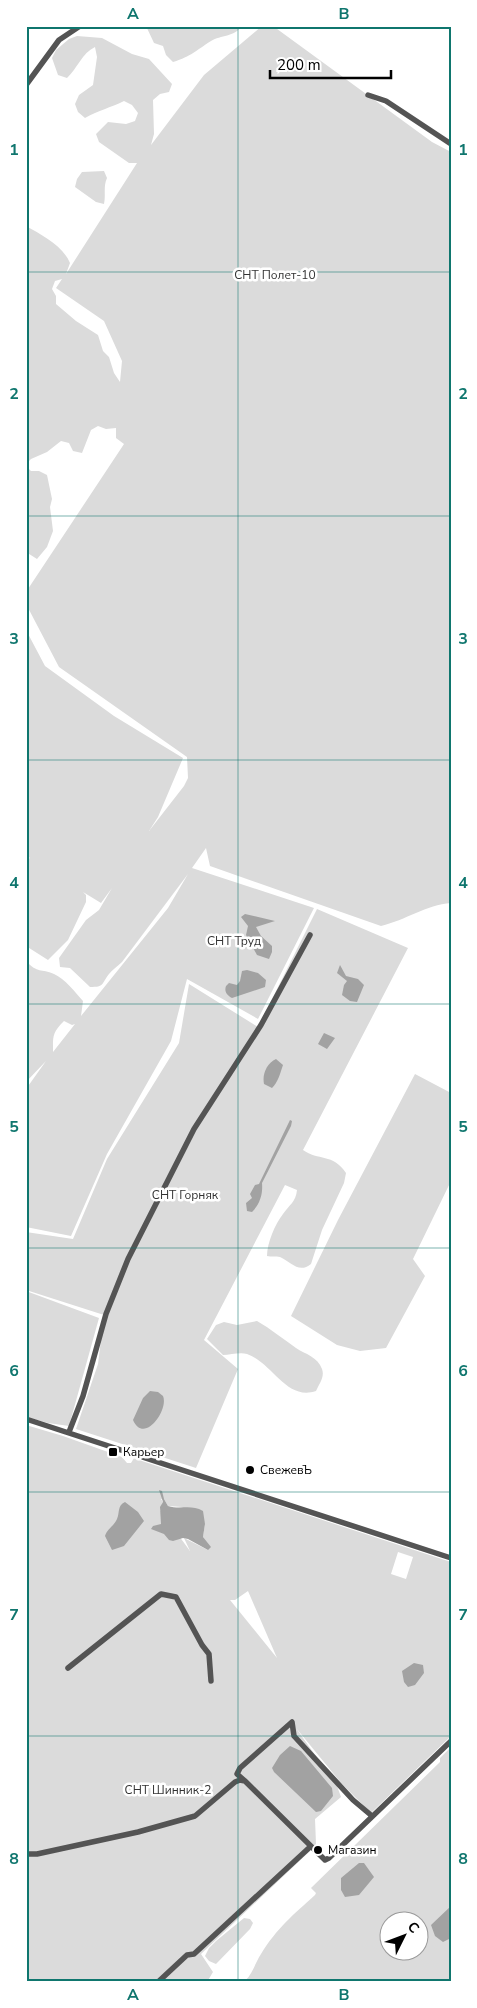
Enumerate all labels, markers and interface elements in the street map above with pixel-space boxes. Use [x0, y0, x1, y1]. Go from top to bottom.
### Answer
text: A [127, 3, 139, 25]
text: B [338, 3, 350, 25]
scale bar [270, 48, 391, 80]
text: 200 m [277, 55, 321, 75]
text: 1 [9, 139, 19, 161]
text: 1 [458, 139, 468, 161]
park label: СНТ Полет-10 [234, 267, 316, 283]
text: 2 [9, 383, 19, 405]
text: 2 [458, 383, 468, 405]
text: 3 [9, 628, 19, 650]
text: 3 [458, 628, 468, 650]
text: 4 [9, 872, 19, 894]
text: 4 [458, 872, 468, 894]
park label: СНТ Труд [207, 933, 261, 949]
text: 5 [9, 1116, 19, 1138]
text: 5 [458, 1116, 468, 1138]
park label: СНТ Горняк [152, 1187, 219, 1203]
text: 6 [9, 1360, 19, 1382]
text: 6 [458, 1360, 468, 1382]
place label: Карьер [123, 1444, 164, 1460]
marker: Карьер [107, 1446, 119, 1458]
place label: СвежевЪ [260, 1462, 312, 1478]
marker: СвежевЪ [244, 1464, 256, 1476]
text: 7 [9, 1604, 19, 1626]
text: 7 [458, 1604, 468, 1626]
park label: СНТ Шинник-2 [125, 1782, 211, 1798]
place label: Магазин [328, 1842, 376, 1858]
marker: Магазин [312, 1844, 324, 1856]
text: 8 [9, 1848, 19, 1870]
text: 8 [458, 1848, 468, 1870]
north arrow [380, 1910, 430, 1960]
text: С [403, 1918, 424, 1938]
text: A [127, 1984, 139, 2006]
text: B [338, 1984, 350, 2006]

